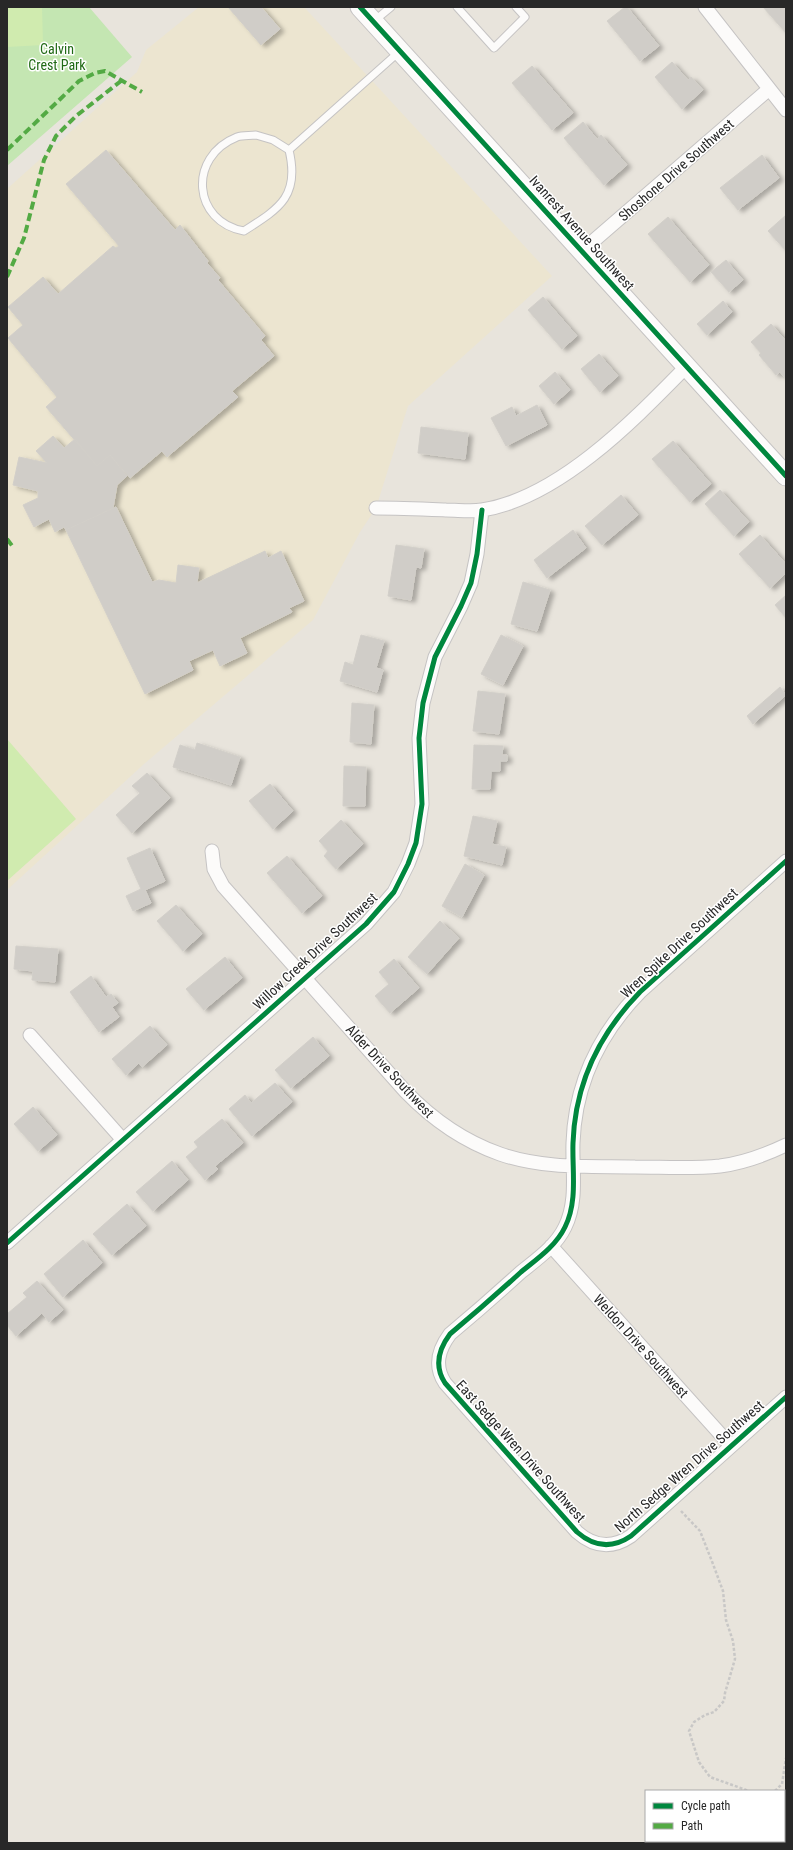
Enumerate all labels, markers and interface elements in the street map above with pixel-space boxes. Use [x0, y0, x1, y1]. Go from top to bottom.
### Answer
park label: Calvin Crest Park [28, 41, 86, 73]
street label: Shoshone Drive Southwest [615, 116, 737, 224]
street label: Ivanrest Avenue Southwest [526, 172, 638, 294]
street label: Wren Spike Drive Southwest [617, 885, 741, 1001]
street label: Willow Creek Drive Southwest [250, 889, 380, 1013]
street label: Alder Drive Southwest [343, 1021, 437, 1121]
street label: Weldon Drive Southwest [590, 1291, 692, 1401]
street label: East Sedge Wren Drive Southwest [453, 1377, 589, 1525]
street label: North Sedge Wren Drive Southwest [611, 1397, 767, 1535]
legend [645, 1790, 785, 1842]
text: Cycle path [681, 1799, 731, 1813]
text: Path [681, 1819, 703, 1833]

